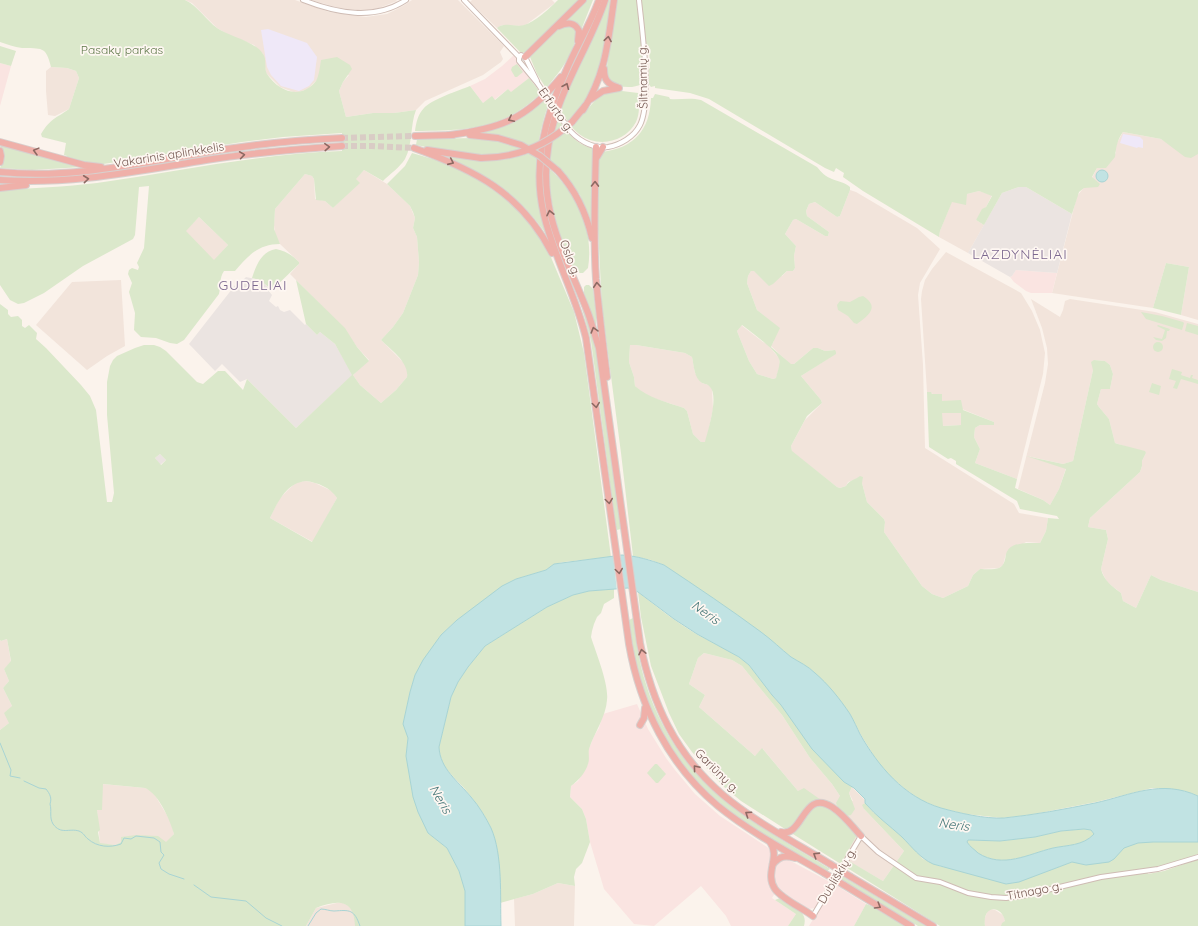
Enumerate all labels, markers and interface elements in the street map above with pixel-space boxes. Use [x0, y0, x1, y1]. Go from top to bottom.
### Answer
one-way arrow [603, 36, 612, 42]
park label: Pasakų parkas [81, 42, 163, 57]
street label: Šiltnamių g. [634, 45, 651, 109]
one-way arrow [562, 83, 570, 90]
street label: Erfurto g. [536, 84, 577, 135]
one-way arrow [508, 115, 515, 122]
street label: Vakarinis aplinkkelis [113, 138, 225, 171]
one-way arrow [324, 143, 330, 151]
one-way arrow [32, 147, 39, 156]
one-way arrow [239, 151, 245, 160]
one-way arrow [446, 157, 454, 165]
one-way arrow [83, 175, 89, 184]
one-way arrow [591, 181, 599, 187]
one-way arrow [547, 210, 555, 216]
street label: Oslo g. [557, 238, 584, 278]
district label: LAZDYNĖLIAI [972, 245, 1068, 263]
district label: GUDELIAI [218, 276, 288, 294]
one-way arrow [592, 282, 601, 288]
one-way arrow [590, 327, 598, 334]
one-way arrow [591, 402, 600, 408]
one-way arrow [604, 498, 613, 504]
one-way arrow [614, 568, 623, 574]
water label: Neris [689, 597, 724, 628]
one-way arrow [638, 648, 646, 655]
street label: Gariūnų g. [692, 745, 743, 796]
one-way arrow [694, 765, 701, 772]
water label: Neris [426, 782, 456, 817]
one-way arrow [746, 812, 753, 819]
water label: Neris [938, 814, 971, 834]
street label: Dubliškių g. [814, 845, 859, 906]
one-way arrow [813, 853, 820, 860]
street label: Titnago g. [1005, 878, 1063, 903]
one-way arrow [874, 901, 881, 908]

